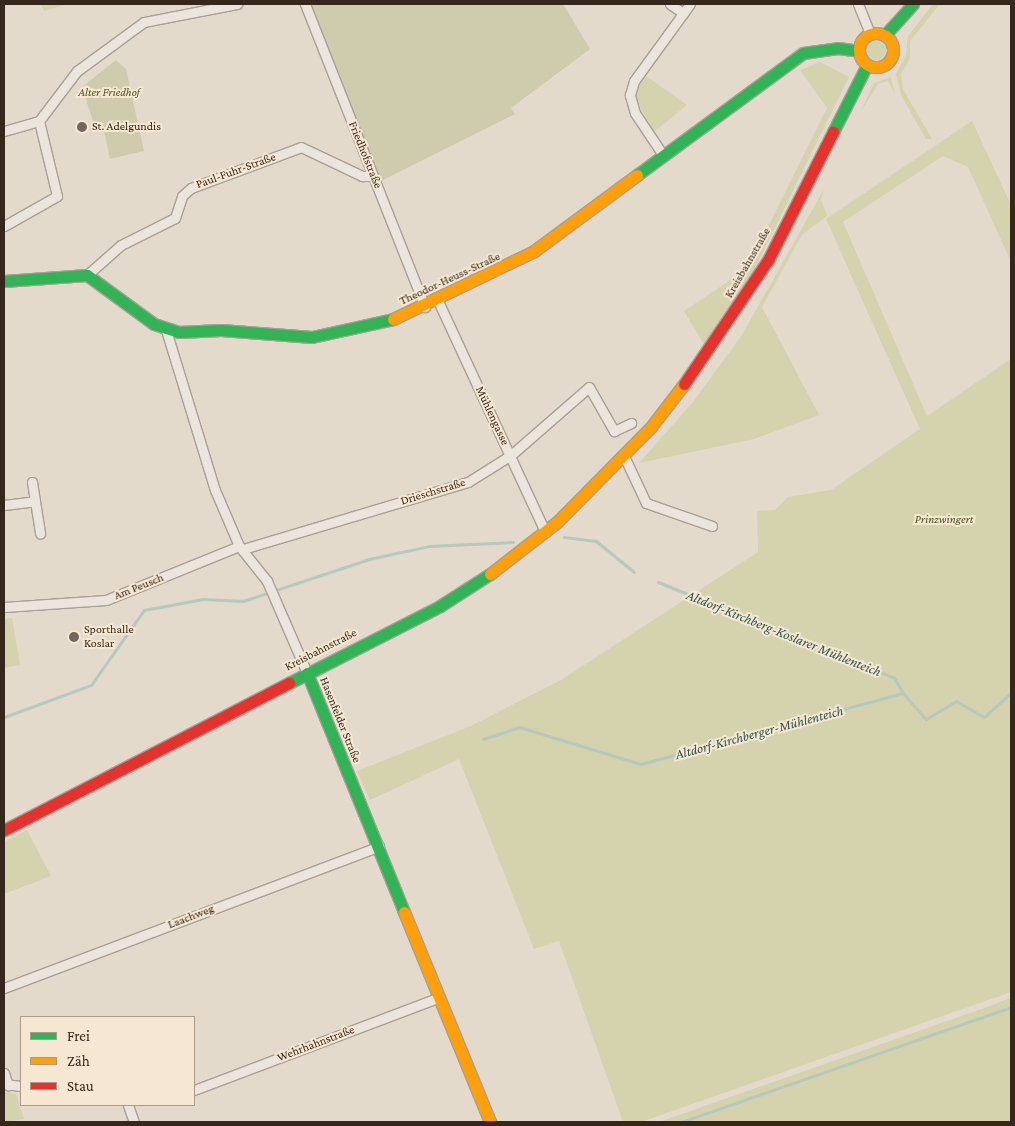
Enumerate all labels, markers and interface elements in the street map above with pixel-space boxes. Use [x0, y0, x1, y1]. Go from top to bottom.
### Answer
park label: Alter Friedhof [78, 86, 140, 100]
street label: Friedhofstraße [345, 119, 385, 191]
place label: St. Adelgundis [92, 120, 161, 134]
marker: St. Adelgundis [76, 121, 88, 133]
street label: Paul-Fuhr-Straße [194, 150, 278, 192]
street label: Kreisbahnstraße [722, 225, 774, 301]
street label: Theodor-Heuss-Straße [397, 249, 503, 309]
street label: Mühlengasse [472, 384, 512, 448]
street label: Drieschstraße [399, 475, 467, 509]
park label: Prinzwingert [915, 513, 973, 527]
street label: Am Peusch [112, 571, 166, 603]
water label: Altdorf-Kirchberg-Koslarer Mühlenteich [684, 586, 884, 680]
place label: Sporthalle Koslar [84, 623, 134, 651]
street label: Kreisbahnstraße [283, 626, 359, 674]
marker: Sporthalle Koslar [68, 631, 80, 643]
street label: Hasenfelder Straße [316, 675, 364, 765]
water label: Altdorf-Kirchberger-Mühlenteich [673, 701, 845, 763]
street label: Laachweg [166, 902, 216, 932]
legend [20, 1016, 195, 1106]
street label: Wehrhahnstraße [275, 1023, 357, 1065]
text: Frei [67, 1028, 90, 1044]
text: Zäh [67, 1053, 90, 1069]
text: Stau [67, 1078, 94, 1094]

